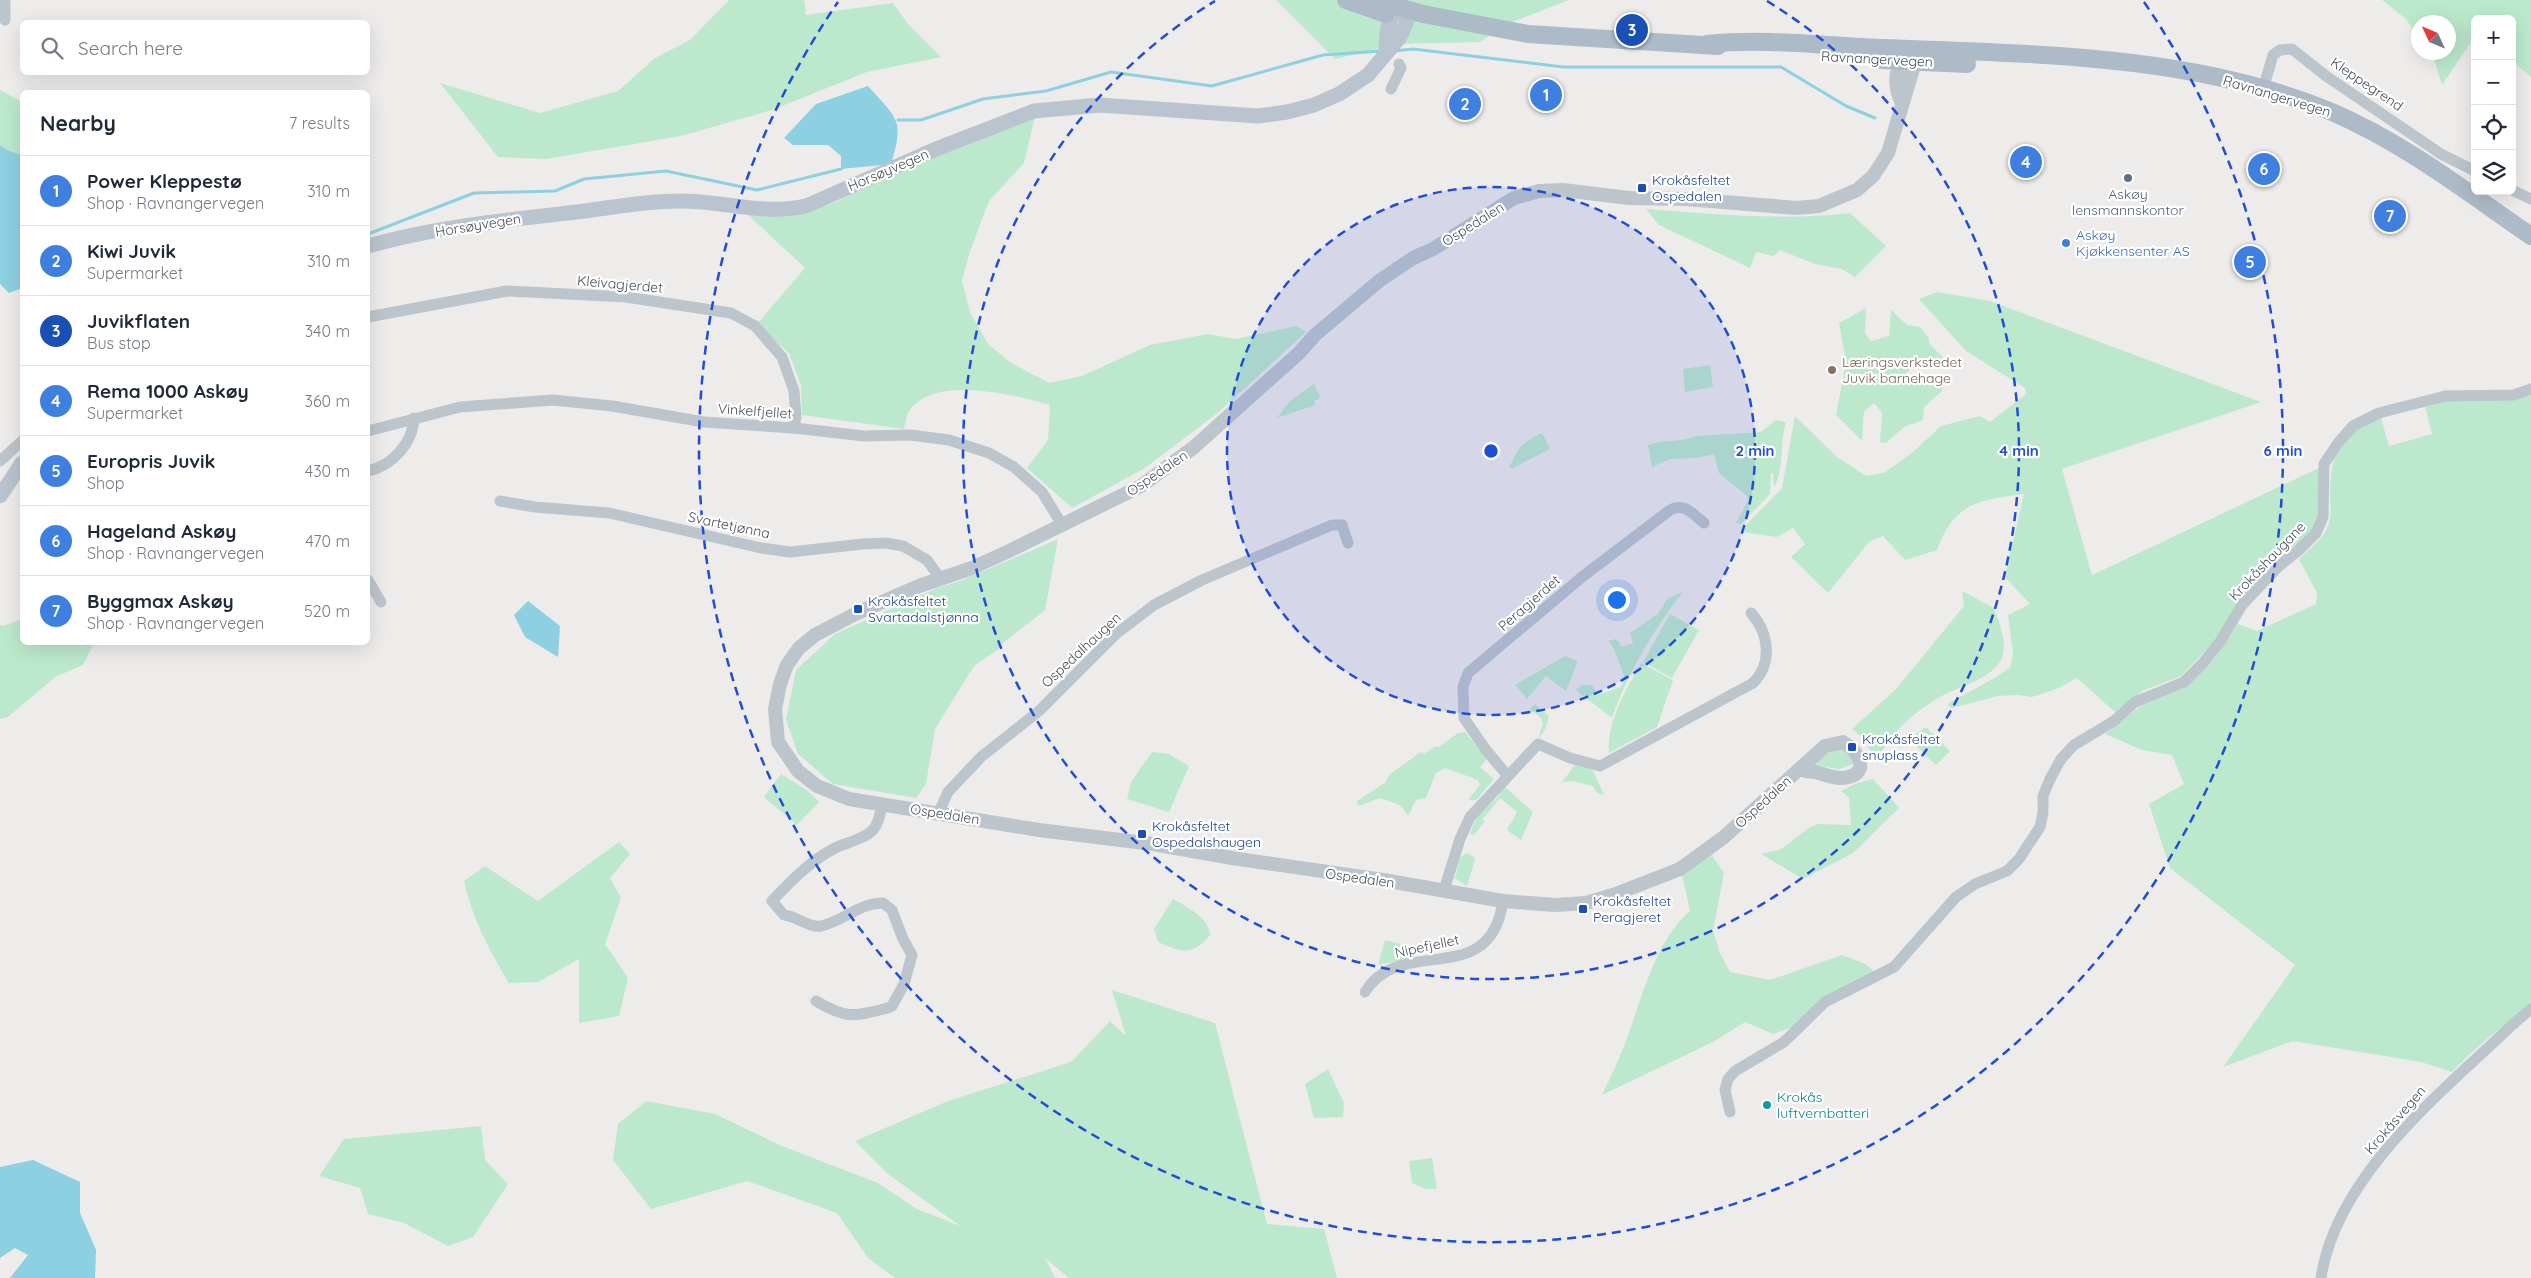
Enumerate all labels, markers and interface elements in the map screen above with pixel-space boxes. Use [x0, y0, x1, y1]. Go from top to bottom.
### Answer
pin: 3 [1616, 11, 1648, 49]
north arrow [2411, 15, 2456, 60]
map controls [2471, 15, 2516, 195]
button: + [2471, 15, 2516, 60]
search box [20, 20, 370, 75]
icon: search [38, 34, 66, 62]
text: Search here [78, 36, 183, 60]
street label: Ravnangervegen [1821, 47, 1933, 71]
street label: Kleppegrend [2327, 53, 2407, 115]
button: − [2471, 60, 2516, 105]
street label: Ravnangervegen [2221, 71, 2333, 121]
pin: 1 [1530, 76, 1562, 114]
pin: 2 [1449, 85, 1481, 123]
button: locate [2471, 105, 2516, 150]
text: Nearby [40, 110, 116, 136]
text: 7 results [289, 113, 350, 133]
pin: 4 [2010, 143, 2042, 181]
street label: Horsøyvegen [845, 145, 931, 195]
pin: 6 [2248, 150, 2280, 188]
button: layers [2471, 150, 2516, 195]
text: Power Kleppestø [87, 169, 242, 193]
place label: Krokåsfeltet Ospedalen [1652, 171, 1731, 205]
marker: Askøy lensmannskontor [2122, 172, 2134, 184]
text: 1 [53, 181, 59, 201]
text: 310 m [307, 181, 350, 201]
marker: Krokåsfeltet Ospedalen [1636, 182, 1648, 194]
place label: Askøy lensmannskontor [2072, 185, 2185, 219]
text: Shop · Ravnangervegen [87, 193, 264, 213]
pin: 7 [2374, 197, 2406, 235]
street label: Ospedalen [1439, 198, 1507, 250]
street label: Horsøyvegen [434, 209, 522, 241]
place label: Askøy Kjøkkensenter AS [2076, 226, 2190, 260]
marker: Askøy Kjøkkensenter AS [2060, 237, 2072, 249]
text: Kiwi Juvik [87, 239, 176, 263]
pin: 5 [2234, 243, 2266, 281]
text: 2 [51, 251, 61, 271]
text: 310 m [307, 251, 350, 271]
text: Supermarket [87, 263, 183, 283]
street label: Kleivagjerdet [576, 271, 664, 297]
text: Juvikflaten [87, 309, 190, 333]
text: 3 [52, 321, 60, 341]
text: 340 m [305, 321, 350, 341]
text: Bus stop [87, 333, 151, 353]
place label: Læringsverkstedet Juvik barnehage [1842, 353, 1962, 387]
marker: Læringsverkstedet Juvik barnehage [1826, 364, 1838, 376]
text: Rema 1000 Askøy [87, 379, 249, 403]
text: 4 [51, 391, 61, 411]
text: 360 m [305, 391, 350, 411]
street label: Vinkelfjellet [717, 399, 793, 423]
text: Supermarket [87, 403, 183, 423]
text: 2 min [1735, 441, 1775, 460]
text: 4 min [1999, 441, 2039, 460]
text: 6 min [2264, 441, 2302, 460]
centre of rings [1482, 442, 1500, 460]
street label: Ospedalen [1123, 446, 1191, 500]
text: Europris Juvik [87, 449, 215, 473]
text: 5 [51, 461, 61, 481]
text: 430 m [305, 461, 350, 481]
text: Shop [87, 473, 124, 493]
street label: Svartetjønna [686, 508, 772, 542]
street label: Krokåshaugane [2225, 518, 2309, 604]
text: Hageland Askøy [87, 519, 236, 543]
text: 6 [52, 531, 60, 551]
text: 470 m [305, 531, 350, 551]
text: Shop · Ravnangervegen [87, 543, 264, 563]
street label: Peragjerdet [1494, 571, 1564, 635]
your location [1604, 587, 1630, 613]
text: Byggmax Askøy [87, 589, 234, 613]
place label: Krokåsfeltet Svartadalstjønna [868, 592, 979, 626]
text: 7 [52, 601, 60, 621]
text: 520 m [304, 601, 350, 621]
marker: Krokåsfeltet Svartadalstjønna [852, 603, 864, 615]
street label: Ospedalhaugen [1037, 608, 1125, 692]
text: Shop · Ravnangervegen [87, 613, 264, 633]
place label: Krokåsfeltet snuplass [1862, 730, 1941, 764]
marker: Krokåsfeltet snuplass [1846, 741, 1858, 753]
street label: Ospedalen [1731, 772, 1795, 832]
street label: Ospedalen [909, 800, 981, 828]
place label: Krokåsfeltet Ospedalshaugen [1152, 817, 1261, 851]
marker: Krokåsfeltet Ospedalshaugen [1136, 828, 1148, 840]
street label: Ospedalen [1324, 864, 1396, 892]
place label: Krokåsfeltet Peragjeret [1593, 892, 1672, 926]
marker: Krokåsfeltet Peragjeret [1577, 903, 1589, 915]
street label: Nipefjellet [1393, 930, 1461, 962]
street label: Krokåsvegen [2360, 1082, 2430, 1158]
place label: Krokås luftvernbatteri [1777, 1088, 1869, 1122]
marker: Krokås luftvernbatteri [1761, 1099, 1773, 1111]

